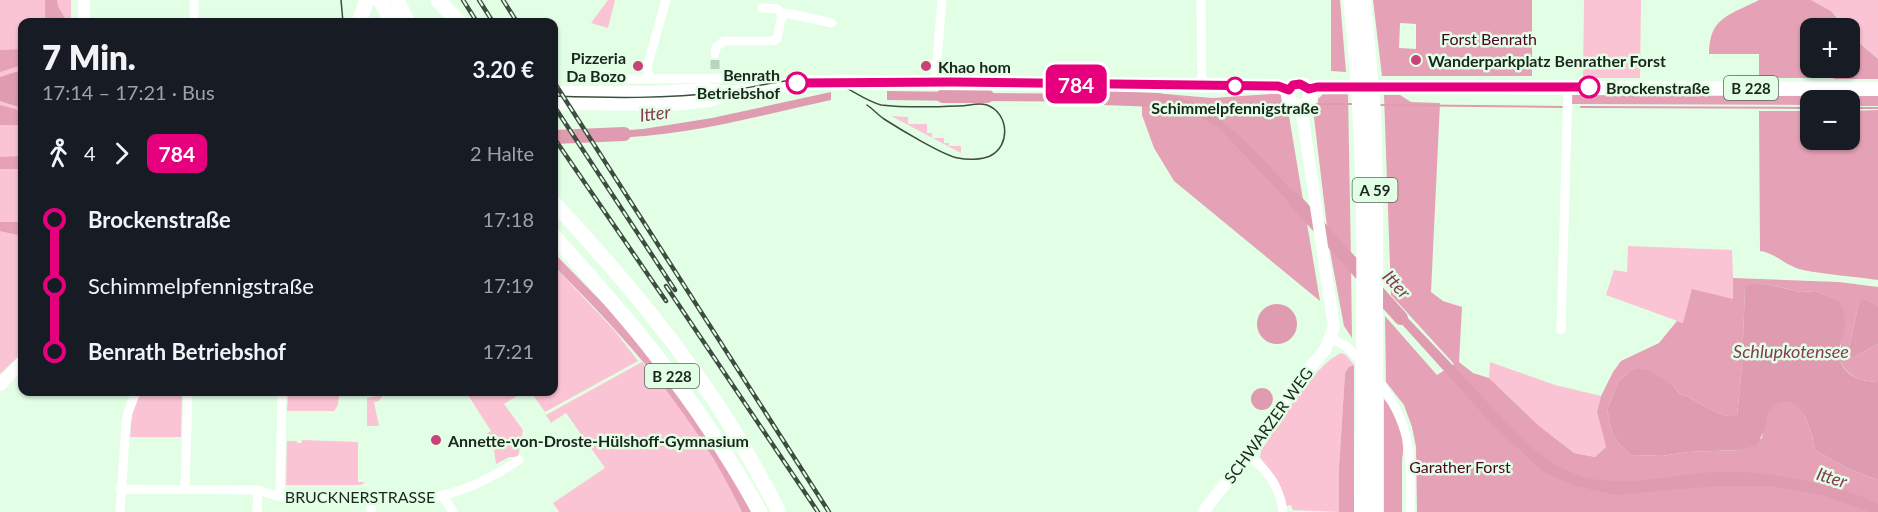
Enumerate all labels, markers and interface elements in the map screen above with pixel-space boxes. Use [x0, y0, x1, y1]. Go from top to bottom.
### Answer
map controls [1800, 18, 1860, 150]
button: + [1800, 18, 1860, 78]
park label: Forst Benrath [1441, 29, 1537, 48]
text: 7 Min. [42, 37, 136, 77]
place label: Pizzeria Da Bozo [566, 48, 626, 85]
place label: Wanderparkplatz Benrather Forst [1428, 51, 1666, 70]
marker: Wanderparkplatz Benrather Forst [1409, 53, 1423, 67]
text: 3.20 € [472, 56, 534, 83]
place label: Khao hom [938, 57, 1011, 76]
marker: Pizzeria Da Bozo [631, 59, 645, 73]
marker: Khao hom [919, 59, 933, 73]
line badge: 784 [1042, 64, 1110, 104]
place label: Benrath Betriebshof [697, 65, 780, 102]
marker: Benrath Betriebshof [786, 72, 808, 94]
text: 784 [1058, 72, 1094, 97]
marker: Brockenstraße [1578, 76, 1600, 98]
road number: B 228 [1724, 76, 1778, 100]
marker: Schimmelpfennigstraße [1226, 77, 1244, 95]
place label: Brockenstraße [1606, 78, 1710, 97]
text: 17:14 – 17:21 · Bus [42, 80, 215, 104]
button: − [1800, 90, 1860, 150]
place label: Schimmelpfennigstraße [1151, 98, 1319, 117]
water label: Itter [638, 100, 673, 126]
icon: walk [42, 137, 75, 170]
icon: forward [105, 137, 138, 170]
text: 4 [84, 141, 96, 165]
text: 784 [159, 141, 195, 166]
text: 2 Halte [470, 141, 534, 165]
road number: A 59 [1352, 178, 1398, 202]
text: Brockenstraße [88, 206, 231, 233]
text: 17:18 [483, 207, 534, 231]
water label: Itter [1378, 265, 1416, 303]
text: Schimmelpfennigstraße [88, 272, 314, 299]
text: 17:19 [483, 273, 534, 297]
text: Benrath Betriebshof [88, 338, 286, 365]
text: 17:21 [483, 339, 534, 363]
water label: Schlupkotensee [1733, 340, 1849, 362]
street label: SCHWARZER WEG [1220, 363, 1316, 487]
road number: B 228 [645, 364, 699, 388]
place label: Annette-von-Droste-Hülshoff-Gymnasium [447, 431, 749, 450]
marker: Annette-von-Droste-Hülshoff-Gymnasium [429, 433, 443, 447]
park label: Garather Forst [1409, 457, 1511, 476]
water label: Itter [1814, 462, 1851, 492]
street label: BRUCKNERSTRASSE [285, 487, 435, 506]

